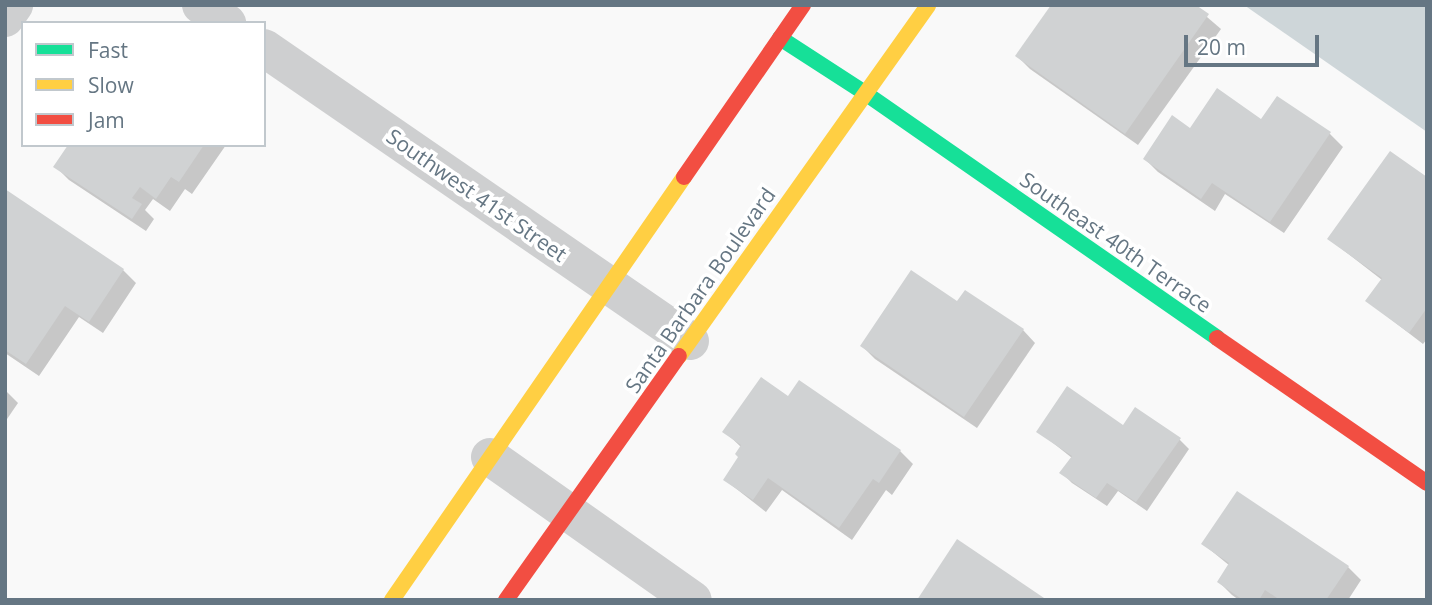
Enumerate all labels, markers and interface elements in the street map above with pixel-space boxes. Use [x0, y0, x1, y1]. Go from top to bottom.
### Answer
legend [21, 21, 266, 147]
scale bar [1187, 21, 1322, 65]
text: 20 m [1197, 33, 1246, 61]
text: Fast [88, 36, 128, 64]
text: Slow [88, 71, 134, 99]
text: Jam [88, 106, 125, 134]
street label: Southwest 41st Street [382, 123, 572, 267]
street label: Southeast 40th Terrace [1016, 166, 1216, 318]
street label: Santa Barbara Boulevard [620, 183, 780, 397]

